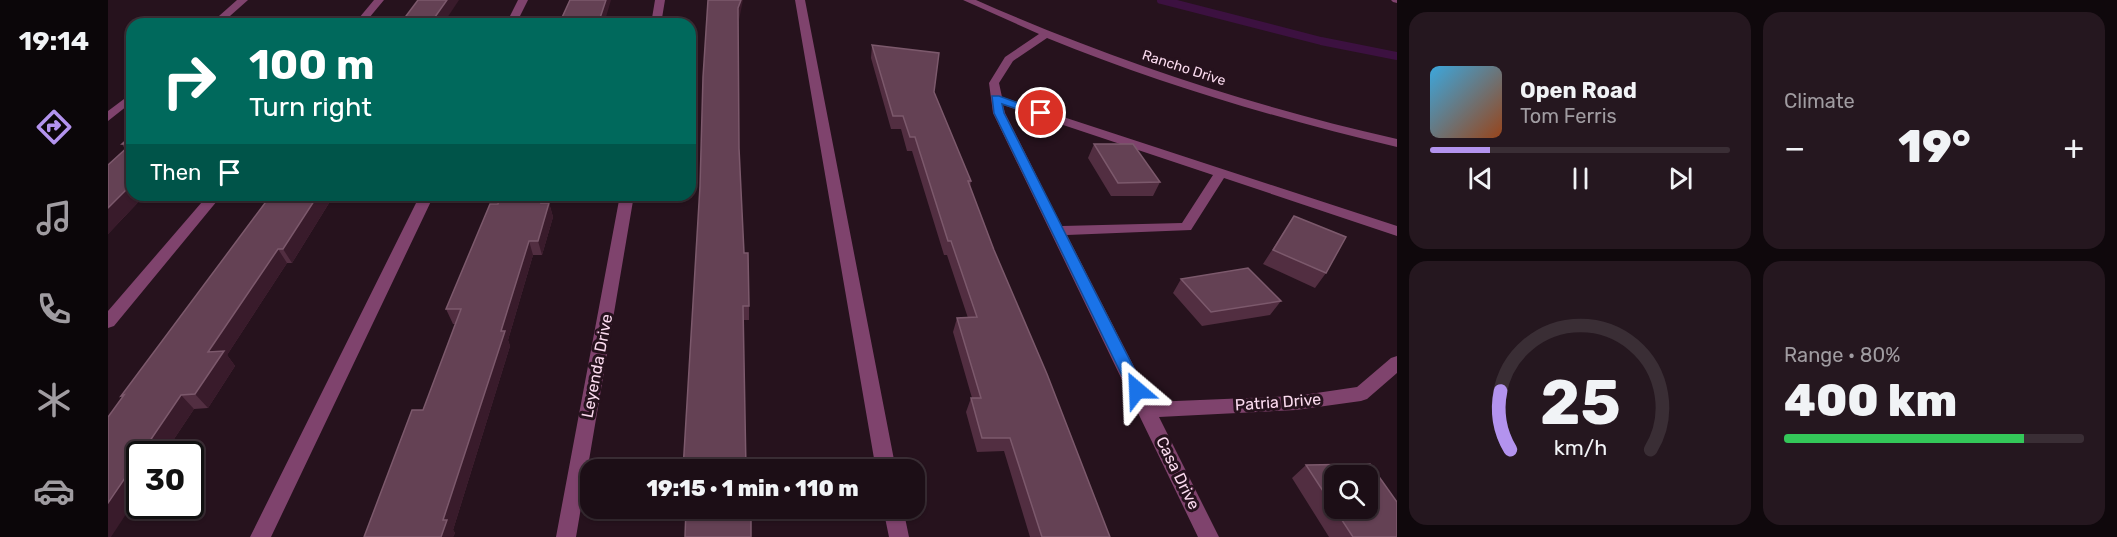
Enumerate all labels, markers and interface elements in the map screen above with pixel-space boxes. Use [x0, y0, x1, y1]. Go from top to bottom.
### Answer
text: 19:14 [19, 25, 89, 57]
text: 100 m [249, 40, 374, 90]
icon: right [150, 42, 228, 120]
street label: Rancho Drive [1140, 47, 1228, 90]
text: Open Road [1520, 77, 1637, 104]
pin [1015, 87, 1066, 138]
text: Climate [1784, 89, 1855, 113]
text: Turn right [249, 91, 372, 123]
icon: arrive [1024, 96, 1057, 129]
text: Tom Ferris [1520, 104, 1617, 128]
icon: directions [33, 106, 75, 148]
text: 19° [1898, 120, 1971, 173]
text: − [1784, 128, 1805, 167]
text: + [2063, 128, 2084, 167]
icon: arrive [213, 156, 246, 189]
text: Then [150, 159, 201, 186]
icon: previous [1464, 162, 1497, 195]
icon: pause [1564, 162, 1597, 195]
icon: next [1664, 162, 1697, 195]
icon: music [33, 197, 75, 239]
icon: phone [33, 288, 75, 330]
street label: Leyenda Drive [578, 312, 616, 420]
text: Range · 80% [1784, 343, 1900, 367]
position arrow [1105, 358, 1169, 422]
text: 25 [1540, 366, 1620, 440]
text: 400 km [1784, 374, 1957, 427]
icon: climate [33, 379, 75, 421]
street label: Patria Drive [1234, 390, 1322, 414]
street label: Casa Drive [1152, 433, 1204, 513]
text: km/h [1553, 435, 1607, 460]
speed limit sign: 30 [126, 441, 204, 519]
map controls [1324, 465, 1378, 519]
button: search [1324, 465, 1378, 519]
icon: car [33, 470, 75, 512]
text: 19:15 · 1 min · 110 m [646, 475, 859, 502]

